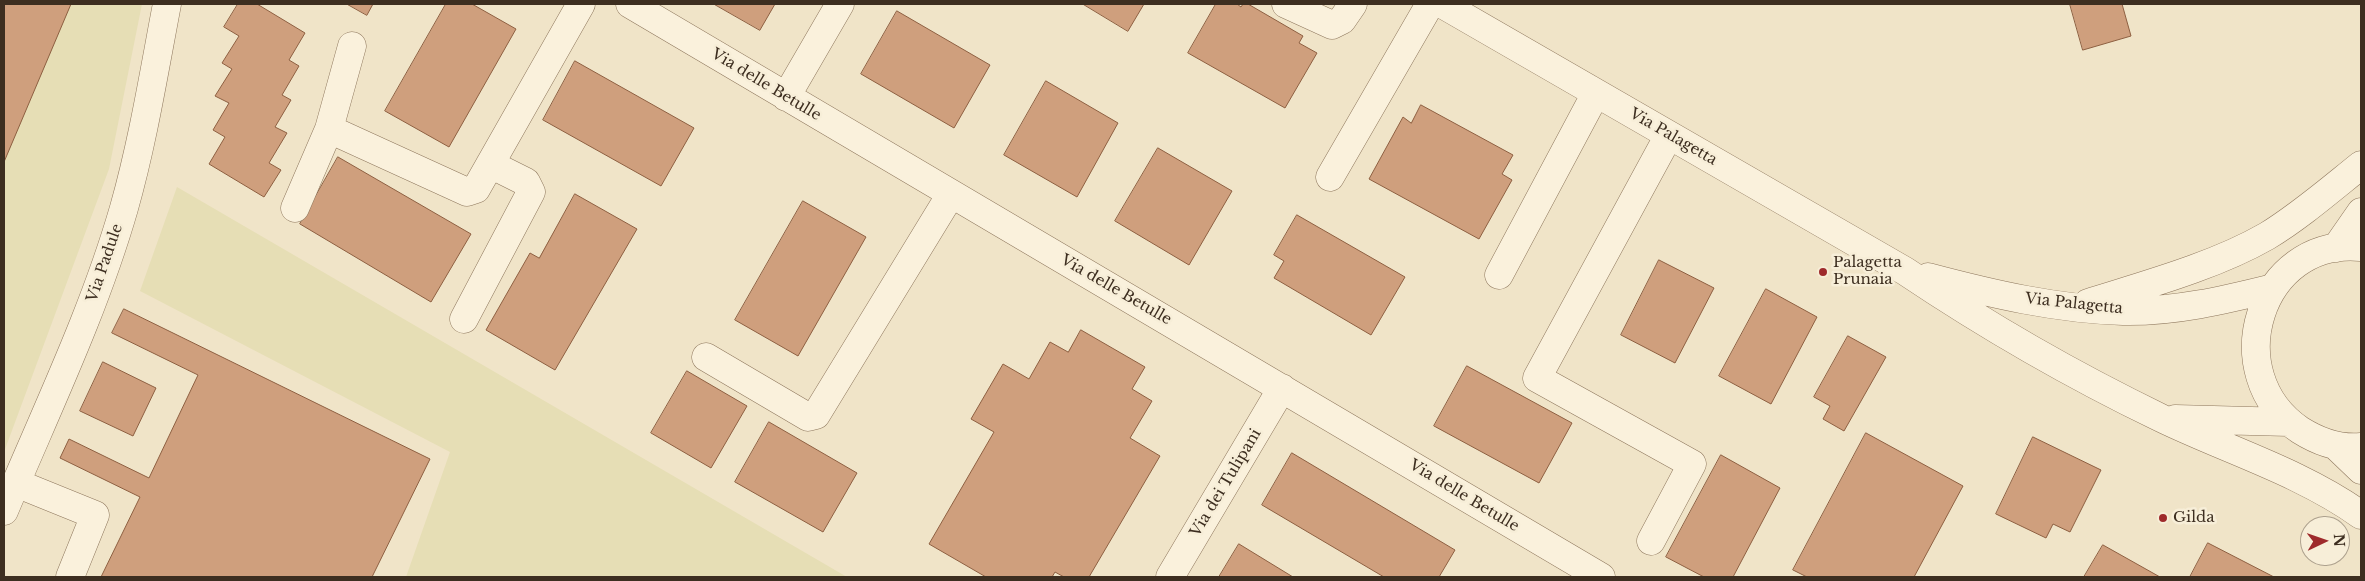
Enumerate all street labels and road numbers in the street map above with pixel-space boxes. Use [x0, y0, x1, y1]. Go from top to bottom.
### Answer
street label: Via delle Betulle [708, 45, 824, 125]
street label: Via Palagetta [1626, 105, 1720, 169]
street label: Via Padule [83, 222, 127, 304]
street label: Via delle Betulle [1057, 251, 1175, 329]
street label: Via Palagetta [2024, 290, 2124, 318]
street label: Via dei Tulipani [1187, 426, 1265, 540]
street label: Via delle Betulle [1406, 456, 1522, 536]

